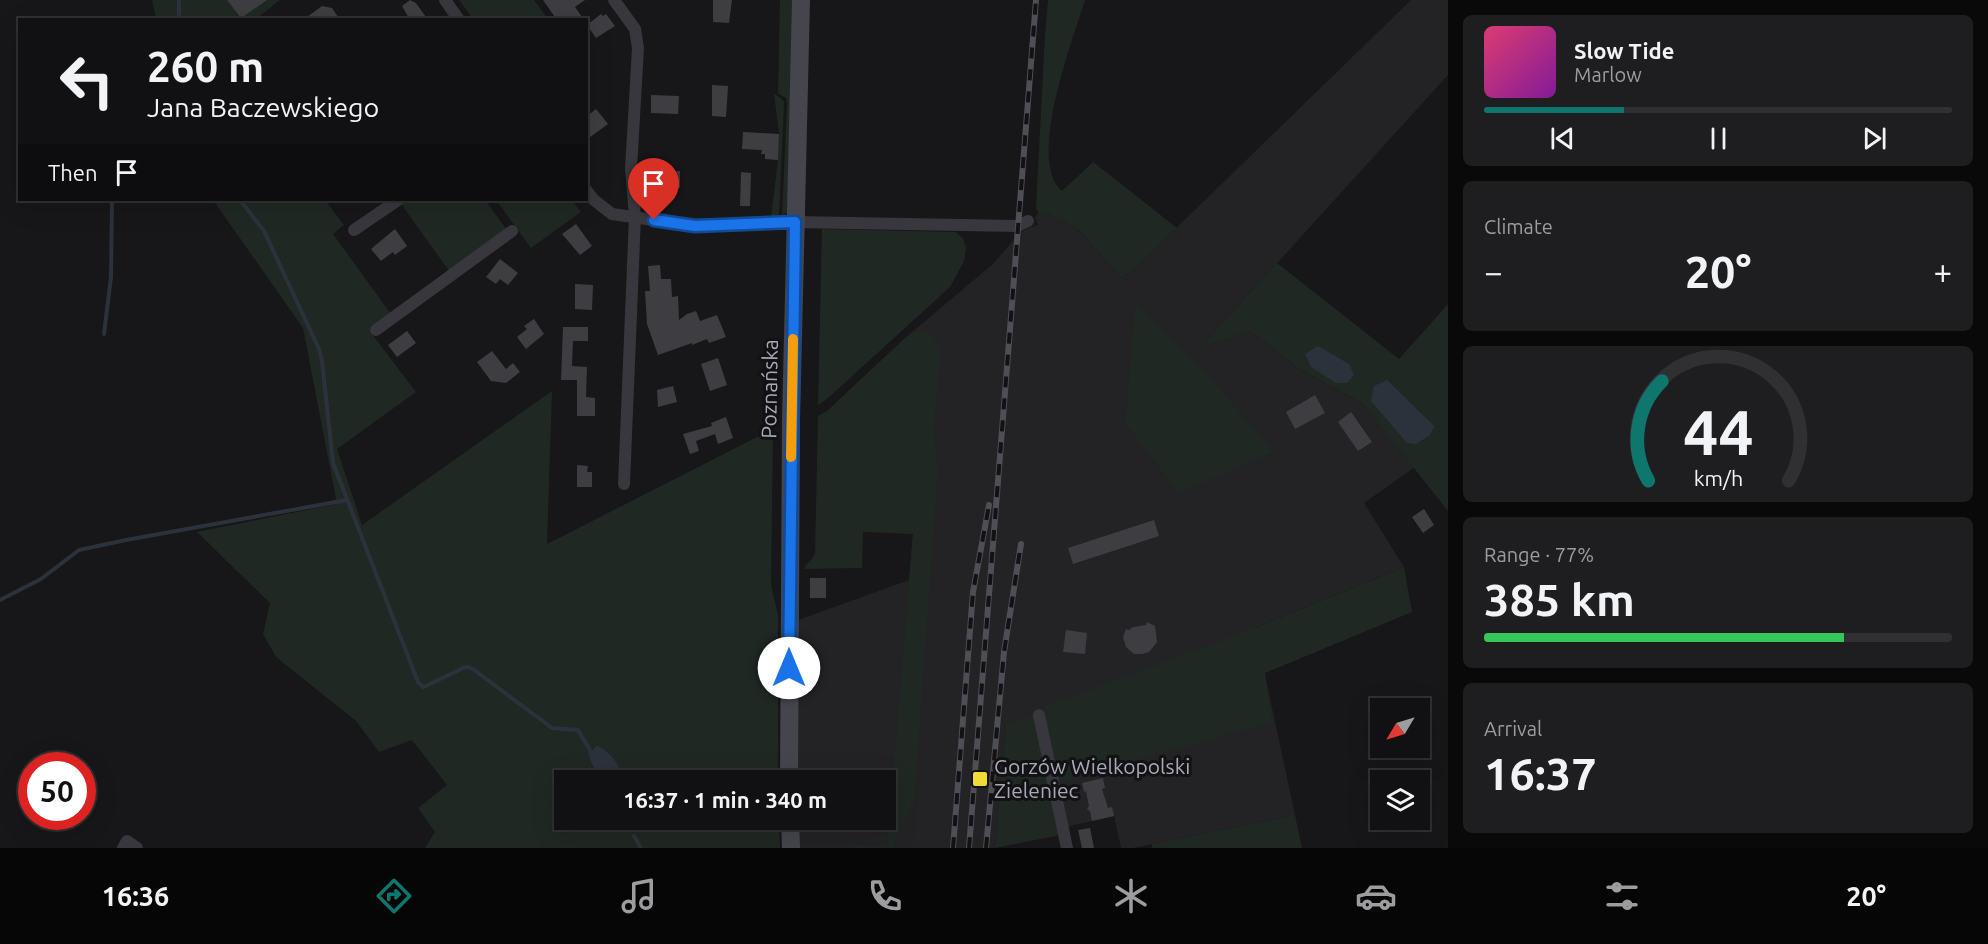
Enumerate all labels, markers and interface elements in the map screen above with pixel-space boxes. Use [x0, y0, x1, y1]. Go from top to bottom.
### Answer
text: Slow Tide [1574, 38, 1674, 63]
icon: left [48, 42, 126, 120]
text: 260 m [147, 43, 264, 90]
text: Marlow [1574, 63, 1642, 86]
text: Jana Baczewskiego [147, 92, 379, 122]
icon: previous [1546, 122, 1579, 155]
icon: pause [1702, 122, 1735, 155]
icon: next [1858, 122, 1891, 155]
icon: arrive [110, 156, 143, 189]
pin [628, 158, 679, 220]
text: Then [48, 160, 98, 185]
icon: arrive [637, 167, 670, 200]
text: Climate [1484, 215, 1553, 238]
text: 20° [1685, 246, 1751, 297]
text: − [1484, 253, 1503, 290]
text: + [1933, 253, 1952, 290]
street label: Poznańska [756, 339, 782, 439]
text: 44 [1683, 397, 1753, 467]
text: km/h [1693, 466, 1743, 490]
text: Range · 77% [1484, 543, 1594, 566]
text: 385 km [1484, 574, 1635, 625]
position arrow [757, 636, 821, 700]
north arrow [1370, 698, 1430, 758]
map controls [1370, 698, 1430, 830]
text: Arrival [1484, 717, 1542, 740]
text: 16:37 [1484, 748, 1597, 799]
speed limit sign: 50 [18, 752, 96, 830]
place label: Gorzów Wielkopolski Zieleniec [994, 754, 1190, 802]
marker: Gorzów Wielkopolski Zieleniec [971, 770, 989, 788]
button: layers [1370, 770, 1430, 830]
text: 16:37 · 1 min · 340 m [623, 787, 827, 812]
icon: directions [373, 875, 415, 917]
icon: music [618, 875, 660, 917]
icon: phone [864, 875, 906, 917]
icon: climate [1110, 875, 1152, 917]
icon: car [1355, 875, 1397, 917]
icon: filters [1601, 875, 1643, 917]
text: 16:36 [102, 881, 169, 911]
text: 20° [1846, 881, 1886, 911]

